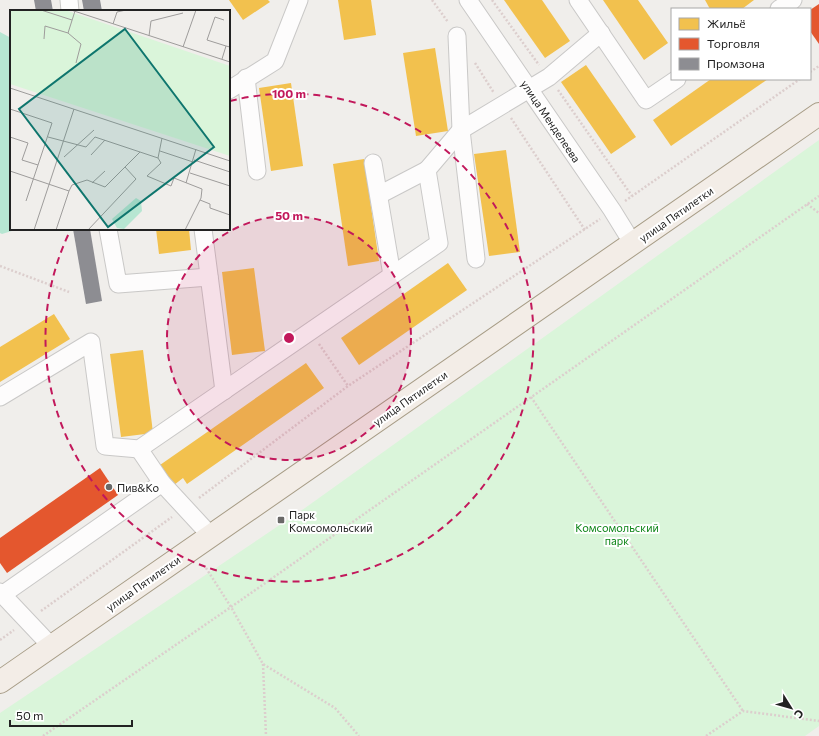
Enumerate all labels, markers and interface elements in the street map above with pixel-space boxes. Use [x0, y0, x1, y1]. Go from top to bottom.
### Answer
legend [671, 8, 811, 80]
inset map [10, 10, 230, 230]
text: Жильё [707, 16, 746, 30]
text: Торговля [707, 36, 760, 50]
text: Промзона [707, 56, 765, 70]
street label: улица Менделеева [519, 77, 583, 165]
text: 100 m [272, 86, 306, 100]
street label: улица Пятилетки [637, 184, 715, 244]
text: 50 m [275, 208, 303, 222]
centre of rings [282, 331, 296, 345]
street label: улица Пятилетки [371, 368, 449, 428]
place label: Пив&Ко [117, 481, 159, 494]
marker: Пив&Ко [104, 482, 114, 492]
place label: Парк Комсомольский [289, 508, 373, 534]
marker: Парк Комсомольский [276, 515, 286, 525]
park label: Комсомольский парк [575, 521, 659, 547]
street label: улица Пятилетки [104, 553, 182, 613]
north arrow [771, 688, 811, 728]
scale bar [10, 702, 132, 728]
text: С [792, 707, 807, 722]
text: 50 m [16, 708, 44, 722]

